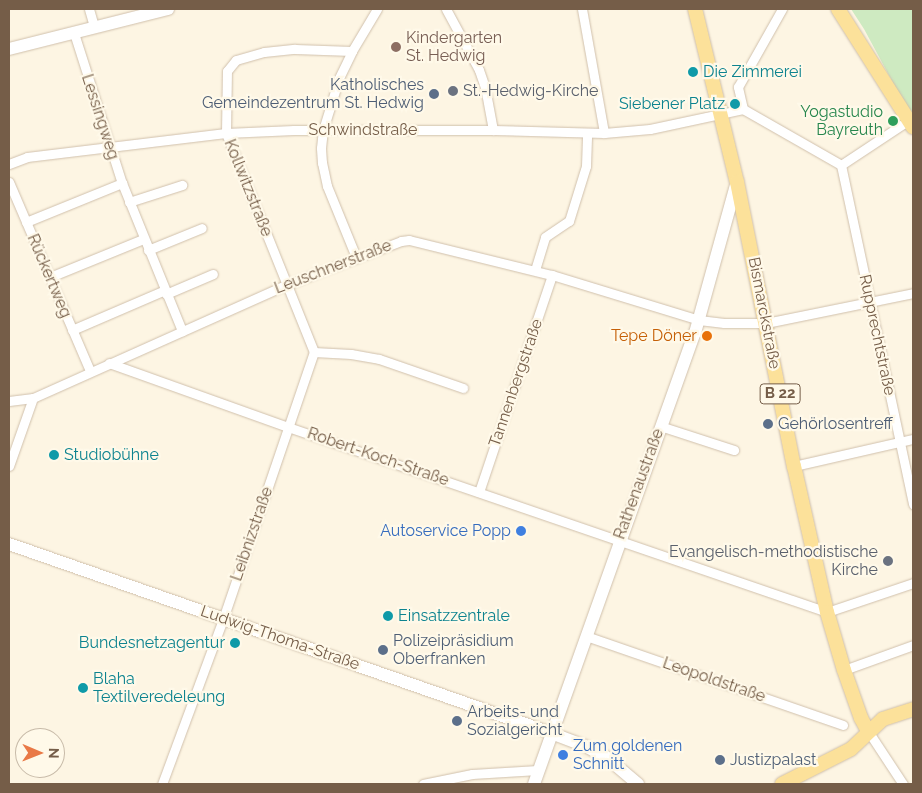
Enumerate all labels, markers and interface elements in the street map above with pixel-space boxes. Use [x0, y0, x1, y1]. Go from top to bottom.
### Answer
place label: Kindergarten St. Hedwig [406, 28, 502, 66]
marker: Kindergarten St. Hedwig [390, 41, 402, 53]
place label: Die Zimmerei [703, 62, 802, 82]
marker: Die Zimmerei [687, 66, 699, 78]
street label: Lessingweg [77, 72, 123, 162]
place label: Katholisches Gemeindezentrum St. Hedwig [202, 75, 424, 113]
place label: St.-Hedwig-Kirche [463, 81, 598, 101]
marker: St.-Hedwig-Kirche [447, 85, 459, 97]
marker: Katholisches Gemeindezentrum St. Hedwig [428, 88, 440, 100]
place label: Siebener Platz [619, 94, 725, 114]
marker: Siebener Platz [729, 98, 741, 110]
place label: Yogastudio Bayreuth [800, 102, 883, 140]
marker: Yogastudio Bayreuth [887, 115, 899, 127]
street label: Schwindstraße [308, 120, 418, 140]
street label: Kollwitzstraße [220, 137, 276, 239]
street label: Rückertweg [23, 231, 75, 321]
street label: Leuschnerstraße [272, 236, 394, 298]
street label: Bismarckstraße [744, 255, 784, 371]
street label: Rupprechtstraße [855, 273, 899, 397]
street label: Tannenbergstraße [485, 316, 547, 450]
place label: Tepe Döner [611, 326, 697, 346]
marker: Tepe Döner [701, 330, 713, 342]
road number: B 22 [759, 382, 801, 406]
place label: Gehörlosentreff [778, 414, 893, 434]
marker: Gehörlosentreff [762, 418, 774, 430]
street label: Robert-Koch-Straße [305, 424, 451, 490]
street label: Rathenaustraße [610, 426, 668, 542]
place label: Studiobühne [64, 445, 159, 465]
marker: Studiobühne [48, 449, 60, 461]
street label: Leibnizstraße [227, 484, 277, 584]
place label: Autoservice Popp [380, 521, 511, 541]
marker: Autoservice Popp [515, 525, 527, 537]
place label: Evangelisch-methodistische Kirche [669, 542, 878, 580]
marker: Evangelisch-methodistische Kirche [882, 555, 894, 567]
street label: Ludwig-Thoma-Straße [198, 602, 362, 674]
place label: Einsatzzentrale [398, 606, 510, 626]
marker: Einsatzzentrale [382, 610, 394, 622]
place label: Polizeipräsidium Oberfranken [393, 631, 514, 669]
place label: Bundesnetzagentur [79, 633, 225, 653]
marker: Bundesnetzagentur [229, 637, 241, 649]
marker: Polizeipräsidium Oberfranken [377, 644, 389, 656]
street label: Leopoldstraße [660, 653, 768, 707]
place label: Blaha Textilveredeleung [93, 669, 225, 707]
marker: Blaha Textilveredeleung [77, 682, 89, 694]
place label: Arbeits- und Sozialgericht [467, 702, 562, 740]
marker: Arbeits- und Sozialgericht [451, 715, 463, 727]
north arrow [15, 728, 65, 778]
place label: Zum goldenen Schnitt [573, 736, 682, 774]
text: N [46, 748, 62, 759]
marker: Zum goldenen Schnitt [557, 749, 569, 761]
place label: Justizpalast [730, 750, 816, 770]
marker: Justizpalast [714, 754, 726, 766]

